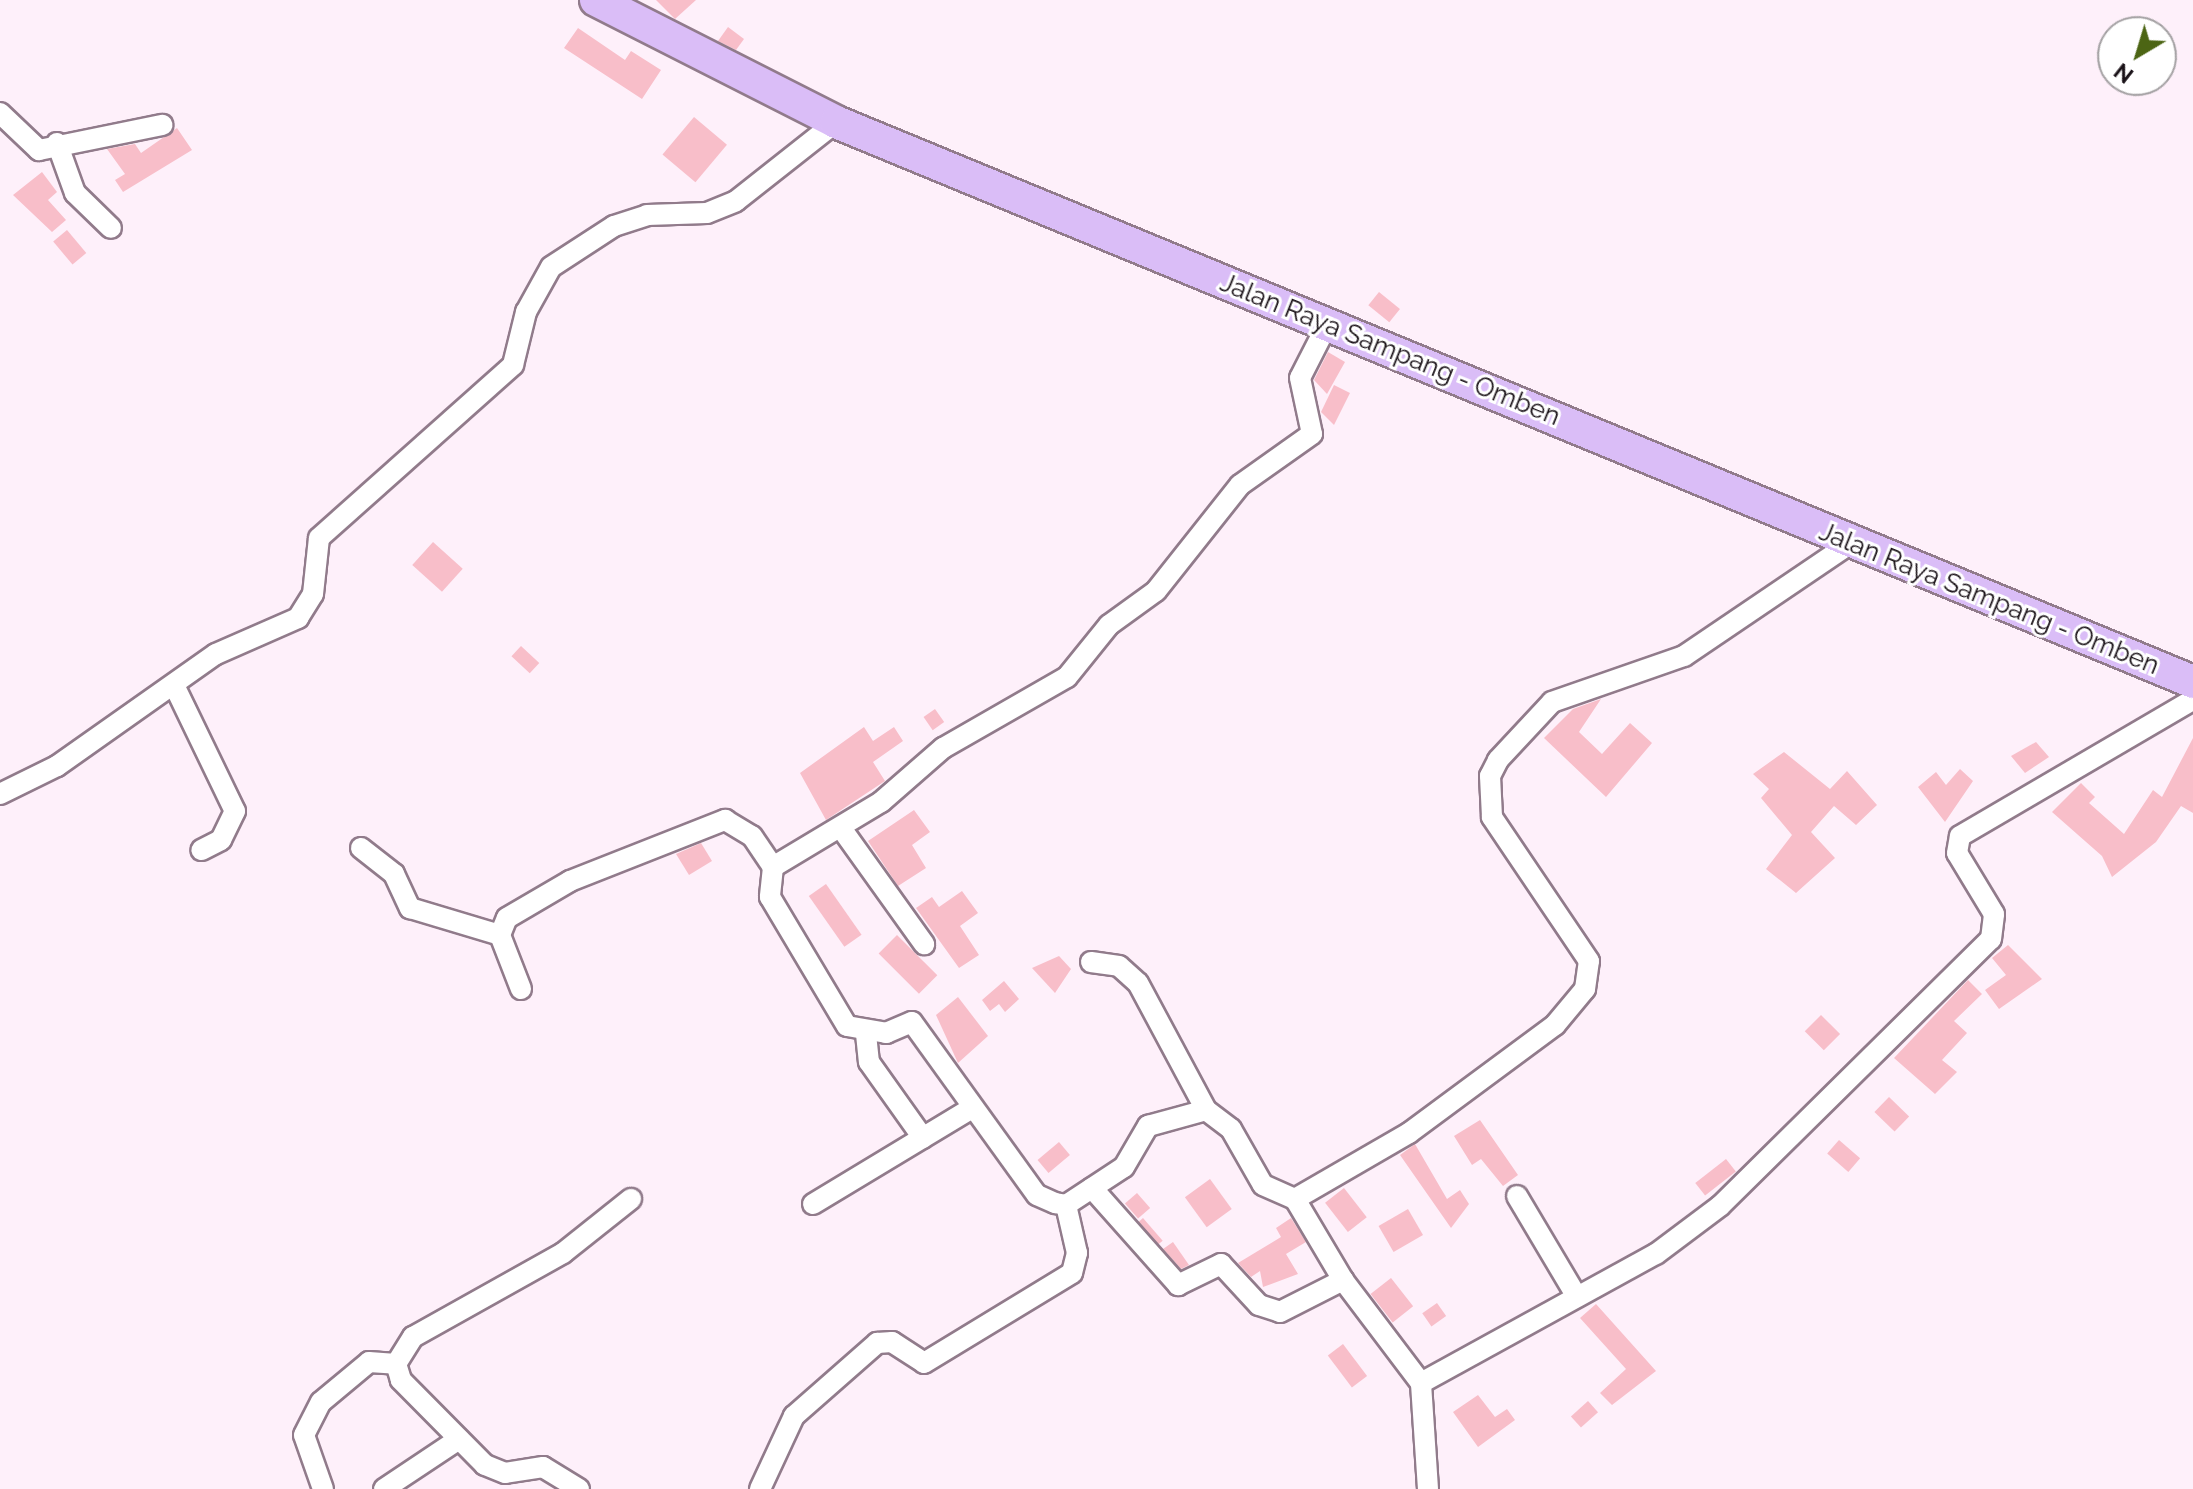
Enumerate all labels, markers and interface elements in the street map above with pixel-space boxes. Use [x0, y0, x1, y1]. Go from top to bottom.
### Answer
north arrow [2097, 16, 2177, 96]
text: N [2109, 58, 2138, 89]
street label: Jalan Raya Sampang - Omben [1215, 267, 1565, 433]
street label: Jalan Raya Sampang - Omben [1814, 516, 2164, 682]

